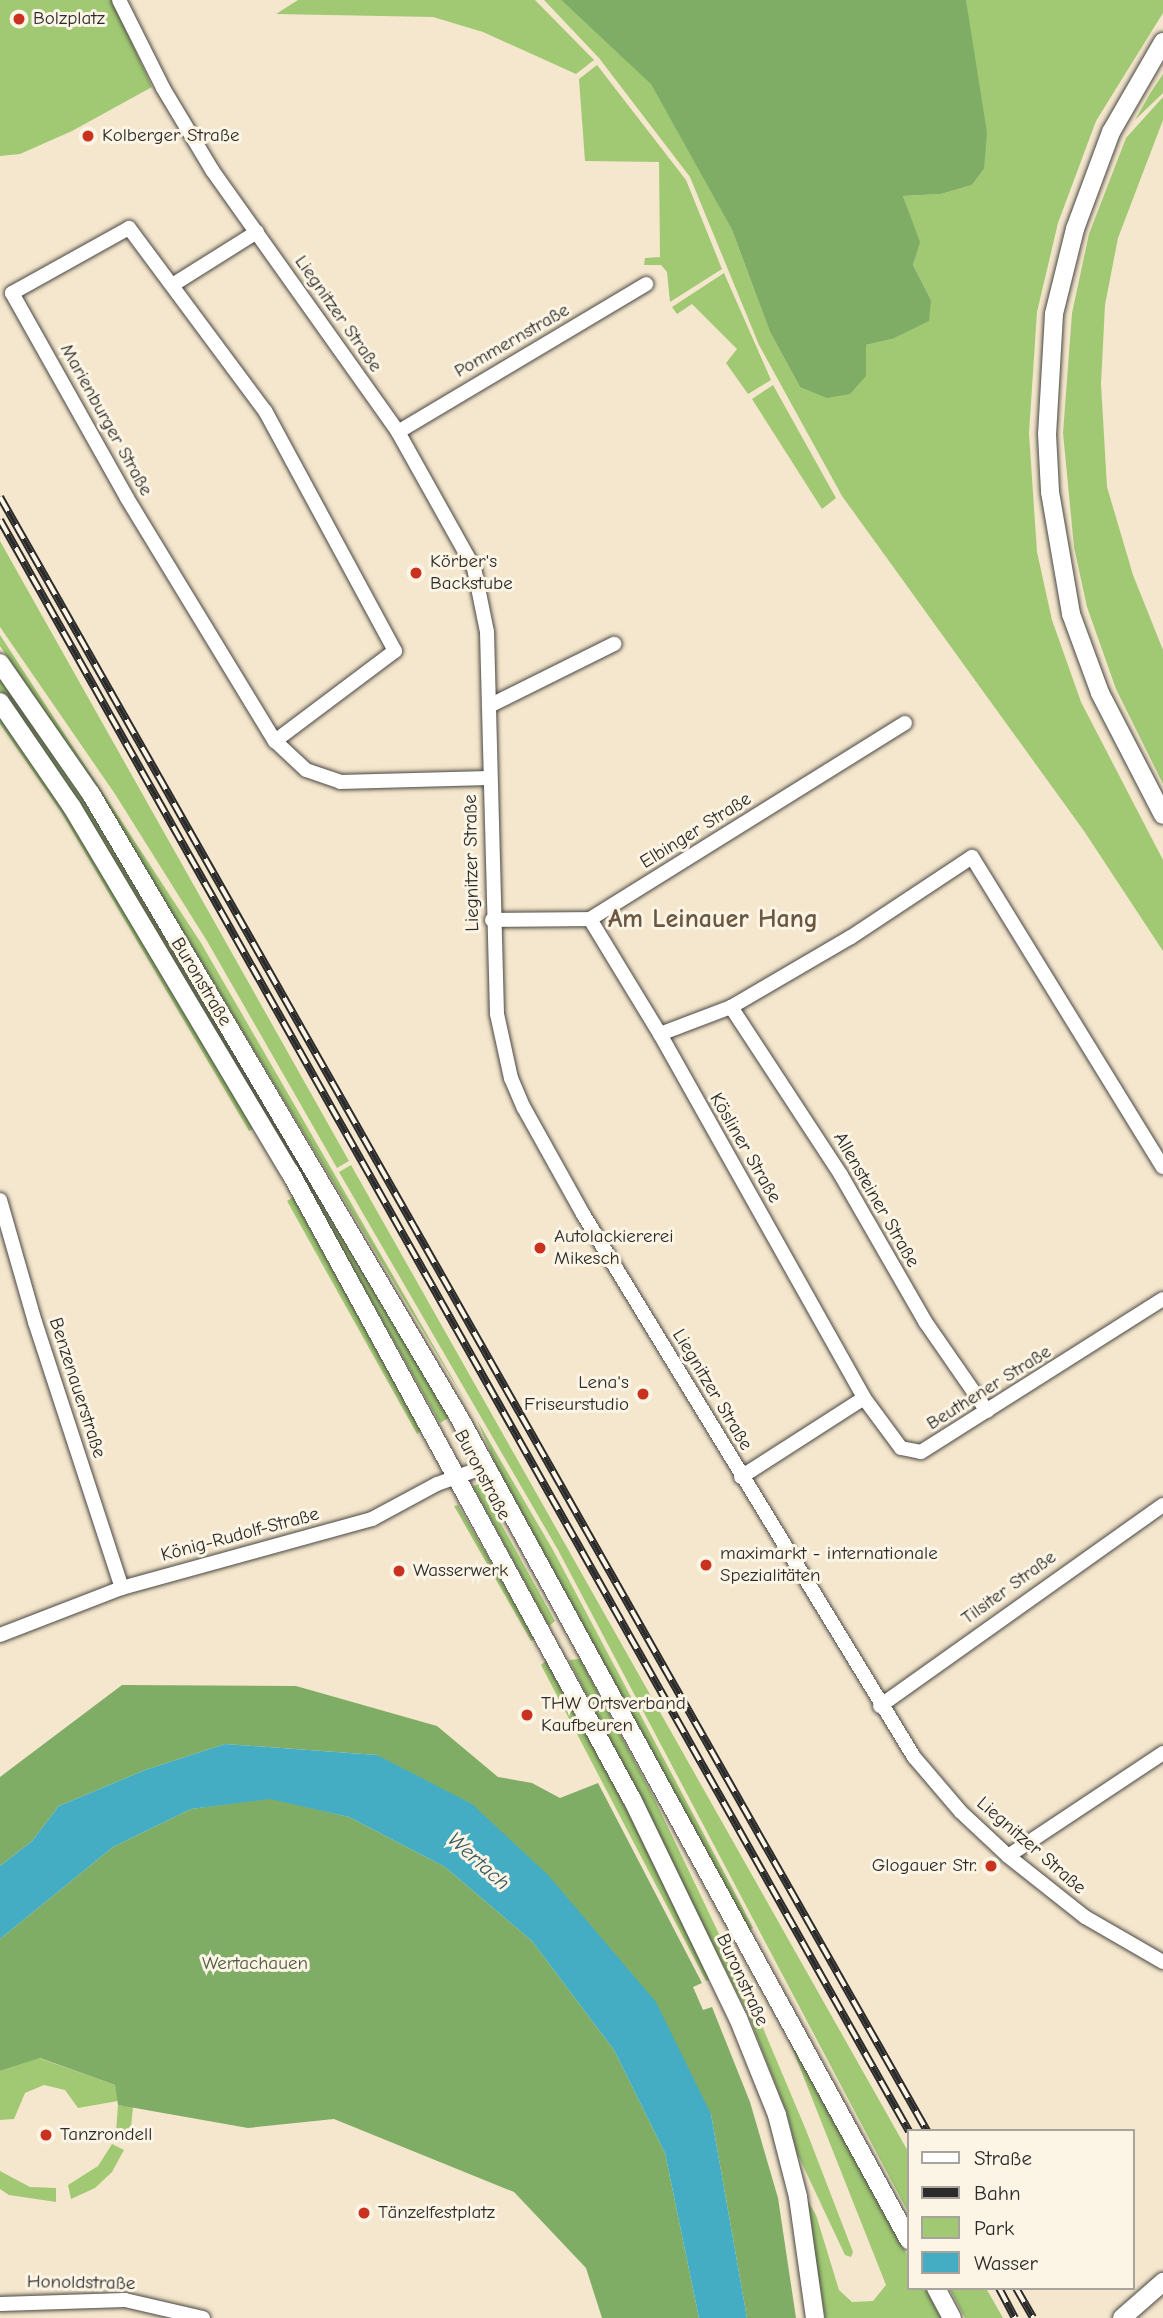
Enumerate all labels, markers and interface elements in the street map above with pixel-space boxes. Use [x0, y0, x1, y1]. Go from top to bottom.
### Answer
place label: Bolzplatz [33, 8, 105, 30]
marker: Bolzplatz [11, 11, 27, 27]
place label: Kolberger Straße [102, 125, 239, 147]
marker: Kolberger Straße [80, 128, 96, 144]
street label: Liegnitzer Straße [289, 251, 387, 377]
street label: Pommernstraße [451, 299, 573, 383]
street label: Marienburger Straße [55, 340, 157, 500]
place label: Körber's Backstube [430, 551, 513, 595]
marker: Körber's Backstube [408, 565, 424, 581]
street label: Elbinger Straße [636, 788, 756, 874]
street label: Liegnitzer Straße [459, 794, 485, 932]
district label: Am Leinauer Hang [608, 904, 818, 936]
street label: Buronstraße [166, 934, 236, 1030]
street label: Kösliner Straße [704, 1089, 786, 1207]
street label: Allensteiner Straße [828, 1128, 924, 1272]
place label: Autolackiererei Mikesch [554, 1226, 674, 1270]
marker: Autolackiererei Mikesch [532, 1240, 548, 1256]
street label: Benzenauerstraße [44, 1315, 110, 1461]
street label: Liegnitzer Straße [667, 1325, 757, 1455]
street label: Beuthener Straße [923, 1341, 1055, 1435]
place label: Lena's Friseurstudio [524, 1372, 629, 1416]
marker: Lena's Friseurstudio [635, 1386, 651, 1402]
street label: Buronstraße [449, 1426, 515, 1524]
street label: König-Rudolf-Straße [159, 1503, 321, 1567]
place label: maximarkt - internationale Spezialitäten [720, 1543, 938, 1587]
street label: Tilsiter Straße [957, 1546, 1061, 1630]
marker: maximarkt - internationale Spezialitäten [698, 1557, 714, 1573]
place label: Wasserwerk [413, 1560, 508, 1582]
marker: Wasserwerk [391, 1563, 407, 1579]
place label: THW Ortsverband Kaufbeuren [541, 1693, 686, 1737]
marker: THW Ortsverband Kaufbeuren [519, 1707, 535, 1723]
street label: Liegnitzer Straße [972, 1792, 1090, 1900]
water label: Wertach [443, 1827, 515, 1895]
place label: Glogauer Str. [872, 1855, 977, 1877]
marker: Glogauer Str. [983, 1858, 999, 1874]
street label: Buronstraße [711, 1930, 773, 2030]
park label: Wertachauen [202, 1953, 308, 1975]
place label: Tanzrondell [60, 2124, 152, 2146]
marker: Tanzrondell [38, 2127, 54, 2143]
legend [908, 2129, 1135, 2290]
text: Straße [974, 2146, 1032, 2170]
text: Bahn [974, 2181, 1021, 2205]
place label: Tänzelfestplatz [378, 2202, 495, 2224]
marker: Tänzelfestplatz [356, 2205, 372, 2221]
text: Park [974, 2216, 1014, 2240]
text: Wasser [974, 2251, 1038, 2275]
street label: Honoldstraße [27, 2271, 135, 2295]

